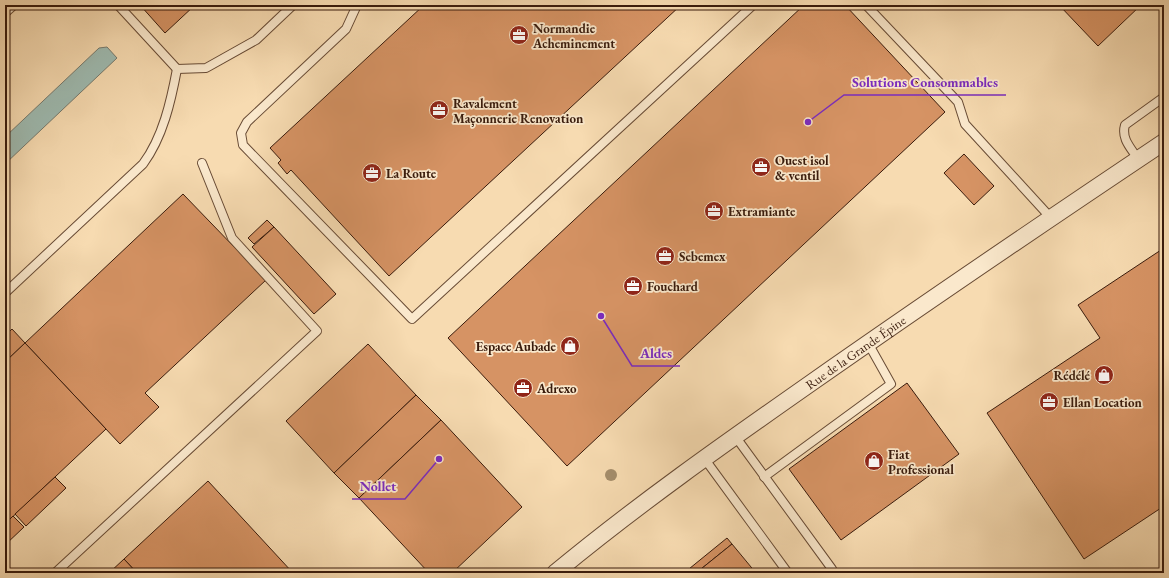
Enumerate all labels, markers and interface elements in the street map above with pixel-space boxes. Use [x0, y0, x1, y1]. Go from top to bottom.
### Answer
place label: Normandie Acheminement [532, 20, 615, 52]
office icon: Normandie Acheminement [508, 24, 530, 46]
callout: Solutions Consommables [844, 69, 1006, 95]
text: Solutions Consommables [852, 73, 998, 91]
place label: Ravalement Maçonnerie Renovation [453, 95, 584, 127]
office icon: Ravalement Maçonnerie Renovation [428, 99, 450, 121]
place label: Ouest isol & ventil [775, 152, 829, 184]
office icon: Ouest isol & ventil [750, 156, 772, 178]
office icon: La Route [361, 162, 383, 184]
place label: La Route [386, 165, 437, 182]
office icon: Extramiante [703, 200, 725, 222]
place label: Extramiante [728, 203, 796, 220]
office icon: Sebemex [654, 245, 676, 267]
place label: Sebemex [679, 248, 726, 265]
office icon: Fouchard [622, 275, 644, 297]
place label: Fouchard [647, 278, 699, 295]
street label: Rue de la Grande Épine [802, 311, 909, 393]
shop icon: Espace Aubade [559, 335, 581, 357]
place label: Espace Aubade [476, 338, 557, 355]
callout: Aldes [632, 340, 680, 366]
text: Aldes [639, 344, 672, 362]
shop icon: Rédélé [1093, 364, 1115, 386]
place label: Rédélé [1053, 367, 1091, 384]
office icon: Adrexo [512, 377, 534, 399]
place label: Adrexo [536, 380, 577, 397]
office icon: Ellan Location [1038, 391, 1060, 413]
place label: Ellan Location [1063, 394, 1142, 411]
place label: Fiat Professional [888, 446, 954, 478]
shop icon: Fiat Professional [863, 450, 885, 472]
callout: Nollet [352, 473, 405, 499]
text: Nollet [360, 477, 397, 495]

